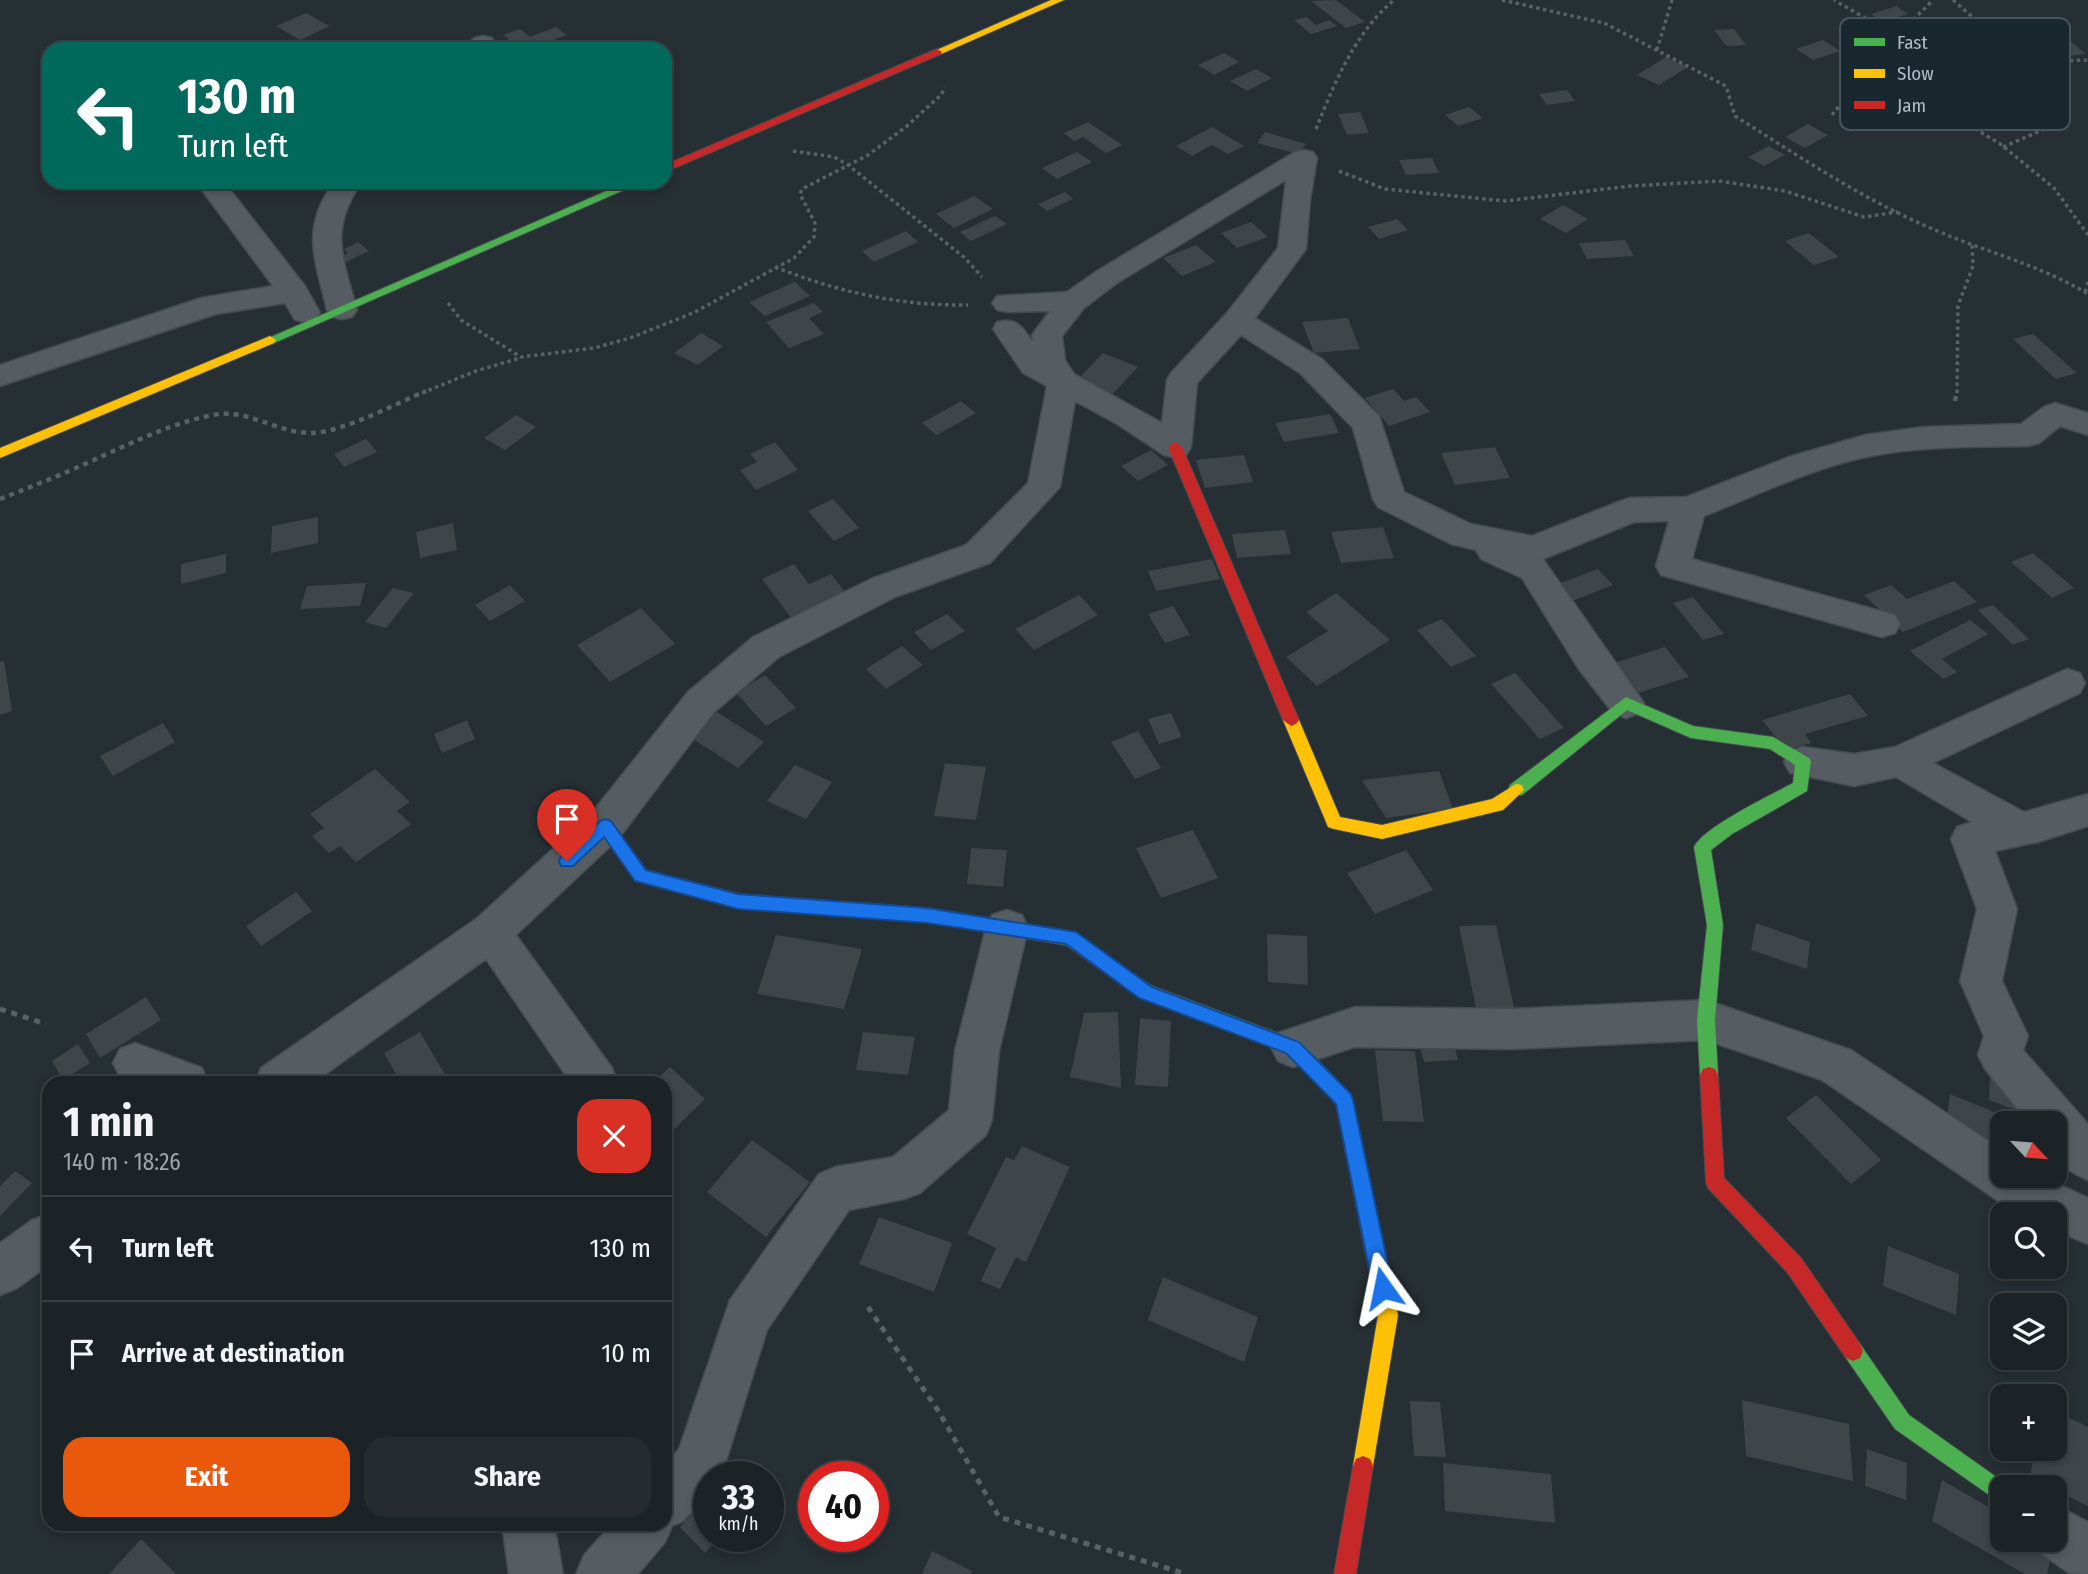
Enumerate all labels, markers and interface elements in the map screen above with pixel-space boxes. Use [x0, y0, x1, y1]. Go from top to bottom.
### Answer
legend [1840, 18, 2070, 130]
text: Fast [1897, 31, 1928, 54]
text: Slow [1897, 62, 1934, 85]
text: 130 m [178, 67, 296, 126]
icon: left [63, 70, 154, 161]
text: Jam [1897, 94, 1926, 117]
text: Turn left [178, 127, 288, 165]
pin [537, 789, 597, 861]
icon: arrive [548, 800, 586, 838]
text: 1 min [63, 1097, 154, 1147]
button: close [577, 1099, 651, 1173]
north arrow [1990, 1111, 2067, 1188]
map controls [1990, 1111, 2067, 1552]
text: 140 m · 18:26 [63, 1148, 181, 1176]
button: search [1990, 1202, 2067, 1279]
icon: left [63, 1230, 101, 1268]
text: Turn left [122, 1233, 214, 1264]
text: 130 m [589, 1233, 651, 1264]
position arrow [1346, 1251, 1420, 1325]
button: layers [1990, 1293, 2067, 1370]
icon: arrive [63, 1335, 101, 1373]
text: Arrive at destination [122, 1338, 345, 1369]
text: 10 m [601, 1338, 651, 1369]
button: + [1990, 1384, 2067, 1461]
button: Exit [63, 1437, 350, 1517]
button: Share [364, 1437, 651, 1517]
speed limit sign: 40 [798, 1461, 889, 1552]
button: − [1990, 1475, 2067, 1552]
text: 33 [722, 1476, 755, 1518]
text: km/h [718, 1513, 759, 1535]

